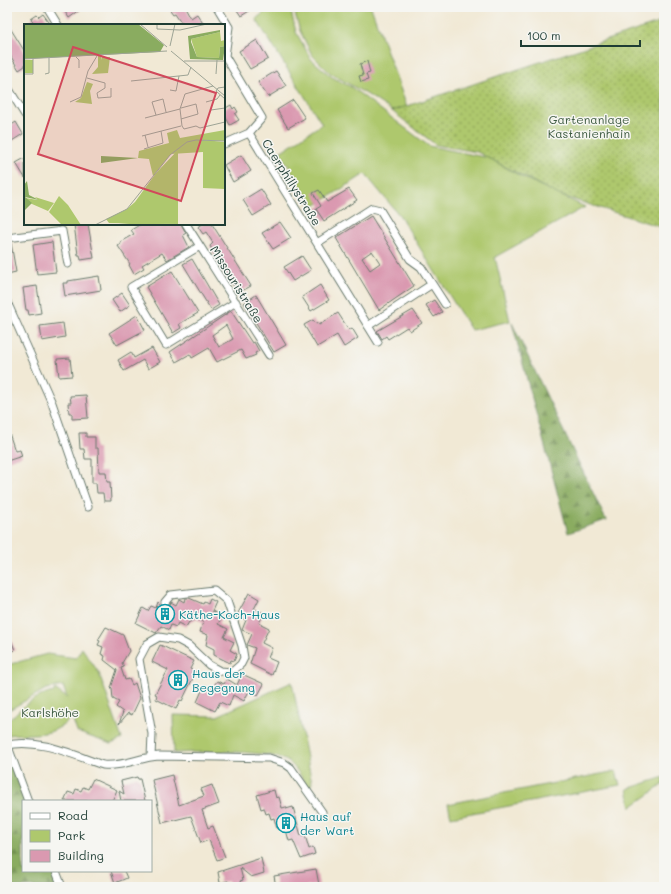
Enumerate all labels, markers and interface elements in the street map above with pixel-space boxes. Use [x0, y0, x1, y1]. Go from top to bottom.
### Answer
scale bar [521, 22, 640, 48]
inset map [24, 24, 225, 225]
text: 100 m [527, 27, 561, 43]
park label: Gartenanlage Kastanienhain [548, 111, 630, 141]
street label: Caerphillystraße [259, 136, 325, 228]
street label: Missouristraße [207, 242, 267, 326]
building icon: Käthe-Koch-Haus [154, 603, 176, 625]
place label: Käthe-Koch-Haus [179, 606, 280, 622]
place label: Haus der Begegnung [192, 665, 255, 695]
building icon: Haus der Begegnung [167, 669, 189, 691]
park label: Karlshöhe [21, 704, 79, 720]
legend [22, 800, 152, 872]
text: Road [58, 807, 88, 823]
place label: Haus auf der Wart [300, 808, 354, 838]
building icon: Haus auf der Wart [275, 812, 297, 834]
text: Park [58, 827, 85, 843]
text: Building [58, 847, 104, 863]

